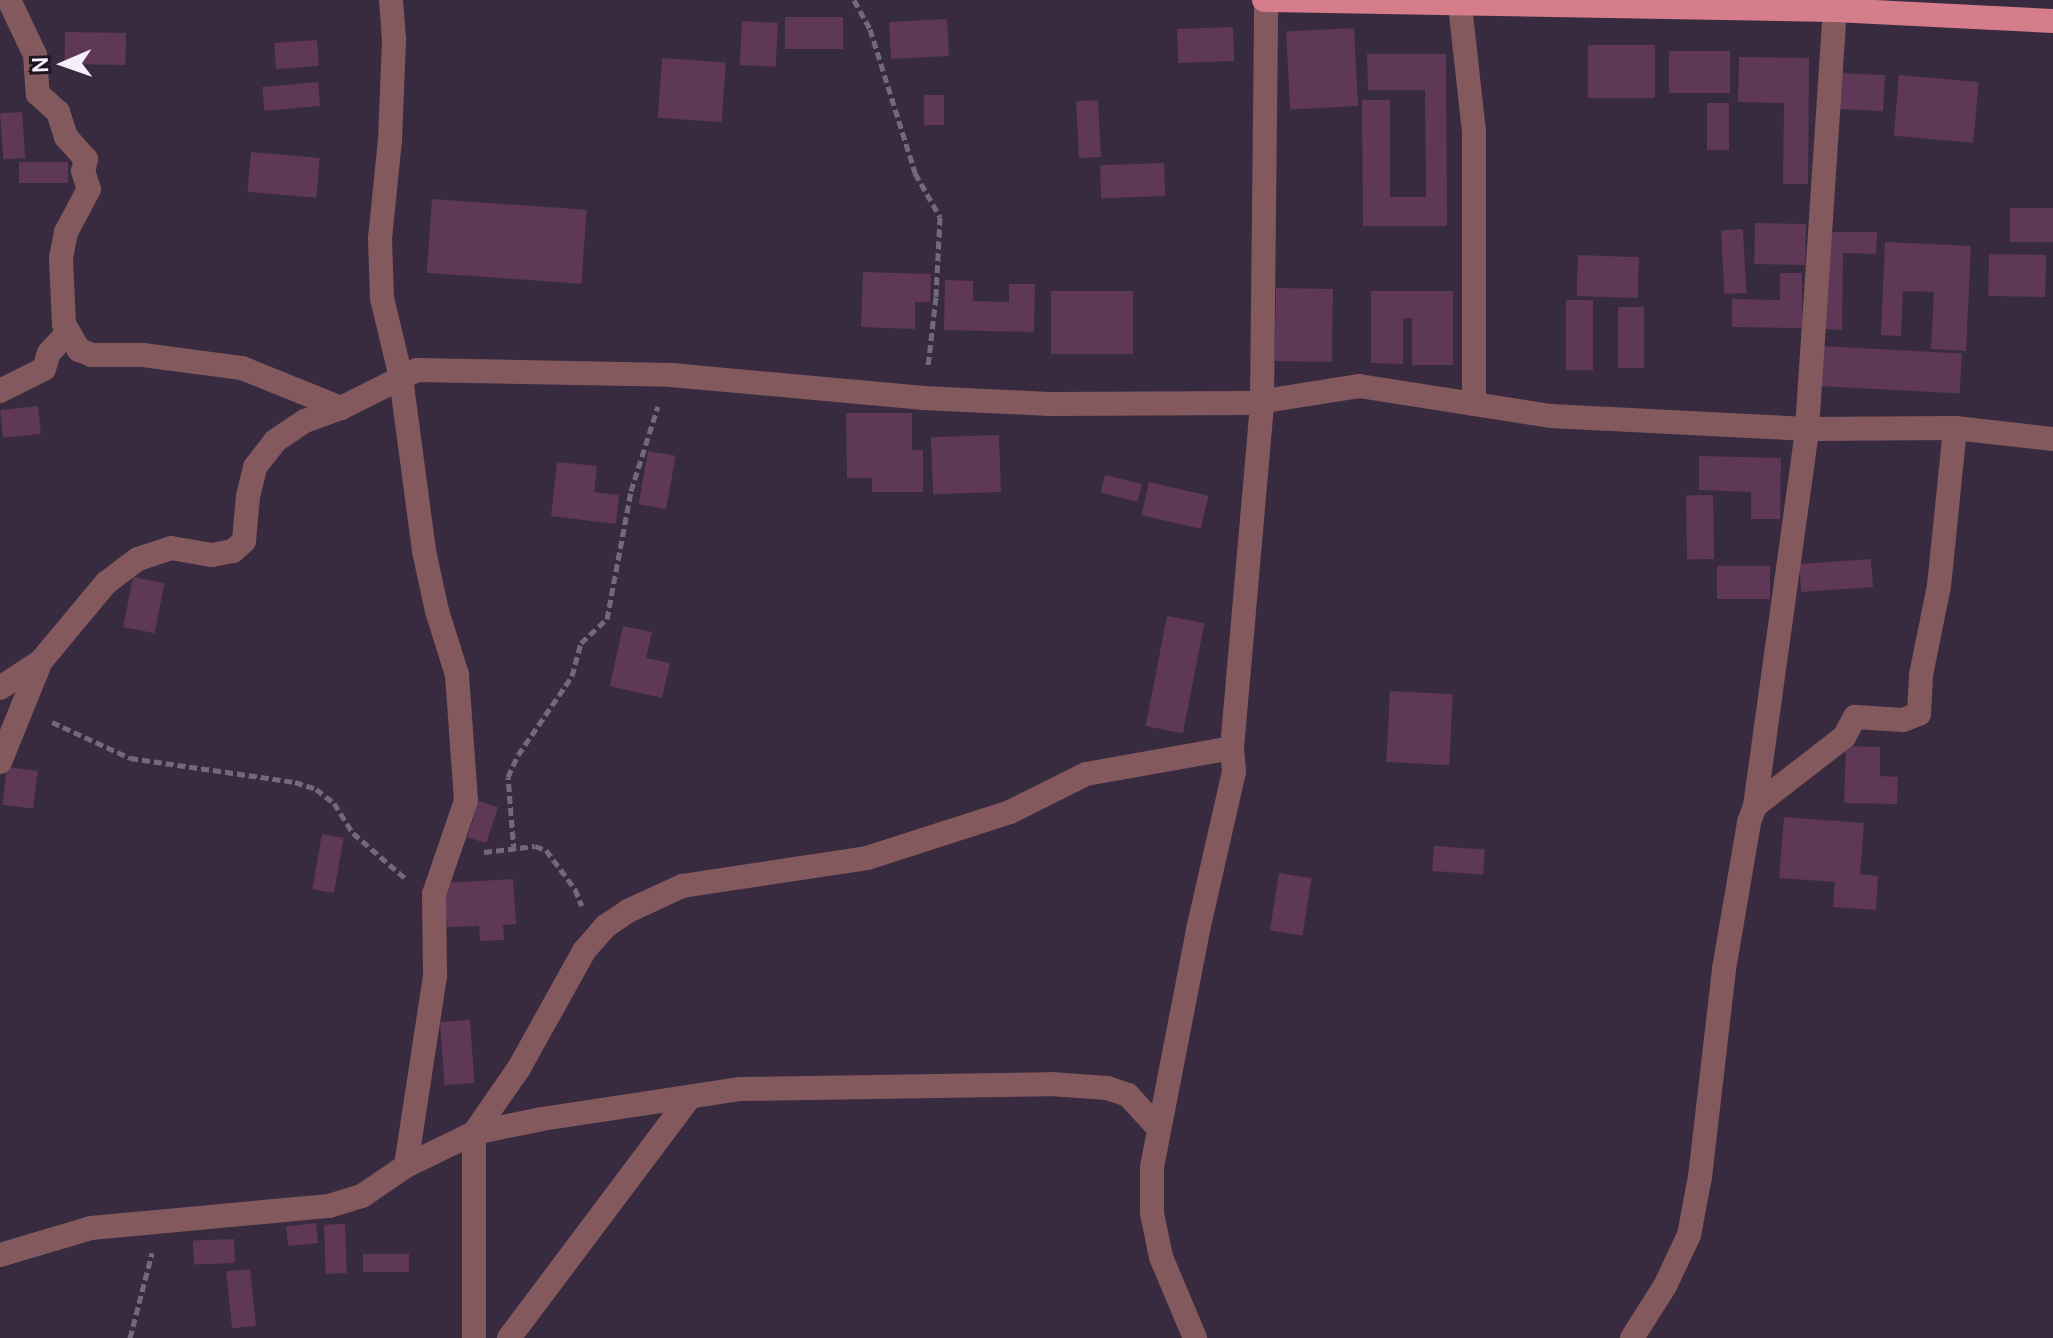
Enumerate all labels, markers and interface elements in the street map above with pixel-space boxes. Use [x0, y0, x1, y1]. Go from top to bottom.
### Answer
north arrow [24, 24, 104, 104]
text: N [25, 56, 55, 73]

